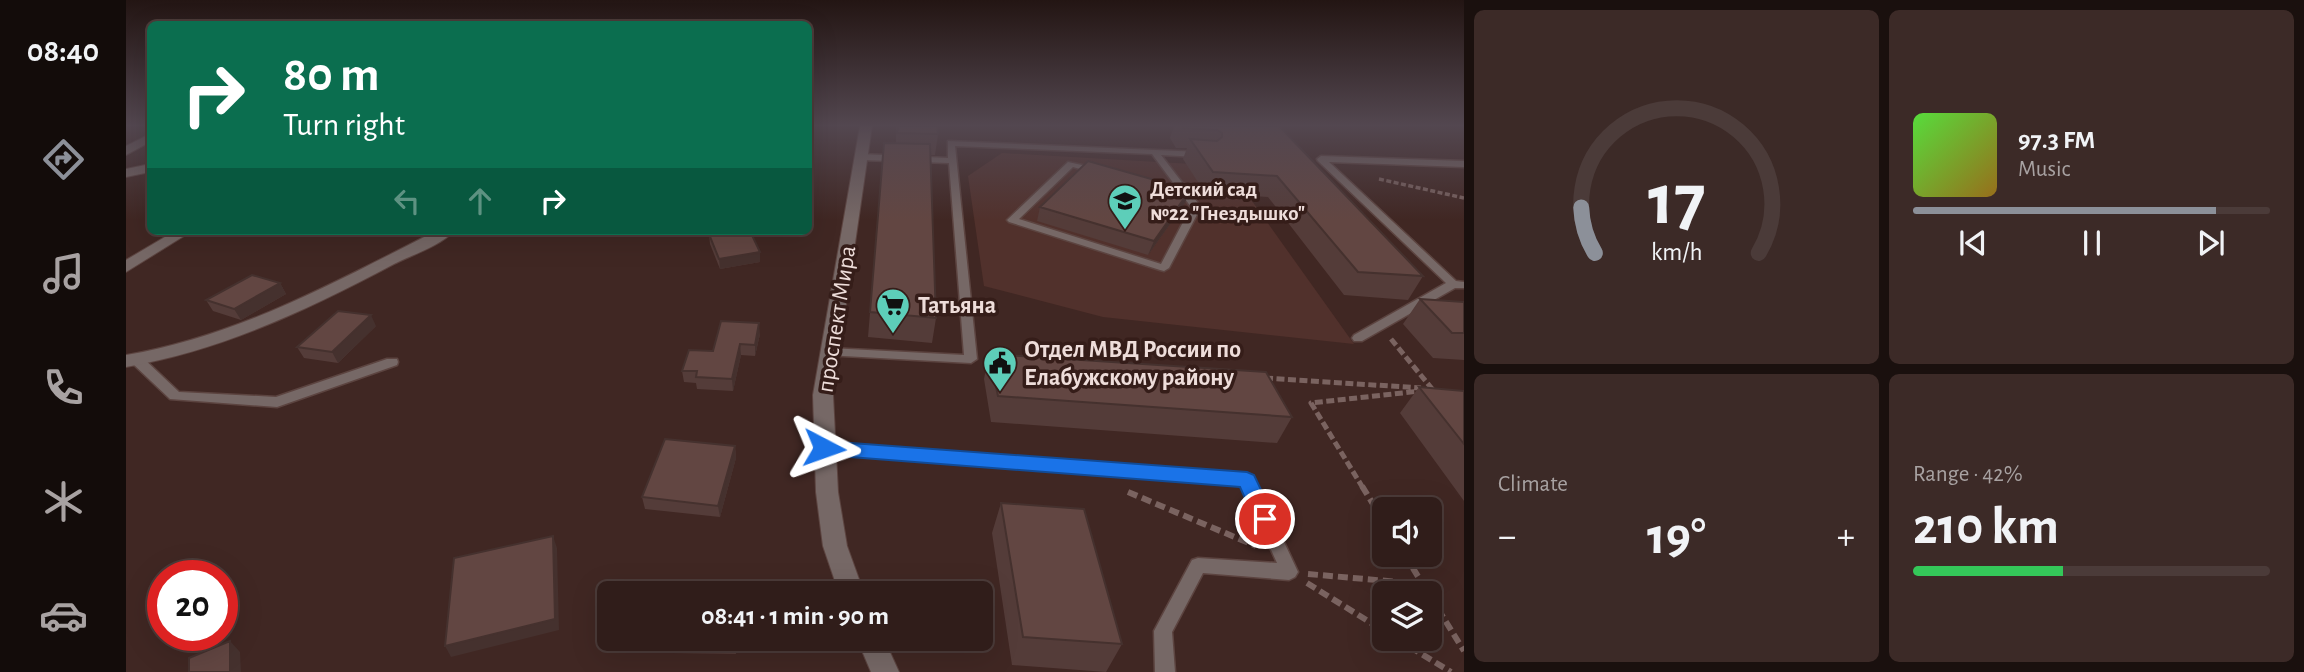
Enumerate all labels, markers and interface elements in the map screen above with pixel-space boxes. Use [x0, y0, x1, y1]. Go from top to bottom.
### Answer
text: 08:40 [27, 35, 99, 67]
icon: right [168, 49, 259, 140]
text: 80 m [283, 51, 380, 100]
text: Turn right [283, 109, 405, 141]
text: 97.3 FM [2018, 127, 2095, 153]
icon: directions [39, 135, 88, 184]
text: Music [2018, 158, 2070, 181]
text: 17 [1648, 166, 1705, 239]
place label: Детский сад №22 "Гнездышко" [1150, 179, 1305, 224]
icon: left [388, 182, 426, 220]
icon: ahead [461, 182, 499, 220]
icon: right [534, 182, 572, 220]
school or university icon: Детский сад №22 "Гнездышко" [1106, 182, 1144, 231]
icon: previous [1954, 224, 1992, 262]
icon: pause [2073, 224, 2111, 262]
icon: next [2192, 224, 2230, 262]
text: km/h [1651, 240, 1702, 265]
street label: проспект Мира [814, 244, 860, 394]
icon: music [39, 249, 88, 298]
supermarket icon: Татьяна [874, 286, 912, 335]
place label: Татьяна [918, 294, 996, 318]
place label: Отдел МВД России по Елабужскому району [1024, 338, 1241, 390]
public building icon: Отдел МВД России по Елабужскому району [981, 344, 1019, 393]
icon: phone [39, 363, 88, 412]
position arrow [787, 411, 861, 485]
text: Range · 42% [1913, 463, 2023, 486]
text: Climate [1498, 473, 1568, 496]
icon: climate [39, 477, 88, 526]
pin [1235, 489, 1295, 549]
map controls [1372, 497, 1442, 651]
button: sound [1372, 497, 1442, 567]
icon: arrive [1246, 500, 1284, 538]
text: 210 km [1913, 501, 2059, 553]
text: 19° [1647, 511, 1706, 563]
text: − [1498, 518, 1516, 556]
text: + [1837, 518, 1855, 556]
speed limit sign: 20 [147, 560, 238, 651]
button: layers [1372, 581, 1442, 651]
icon: car [39, 591, 88, 640]
text: 08:41 · 1 min · 90 m [701, 603, 889, 629]

